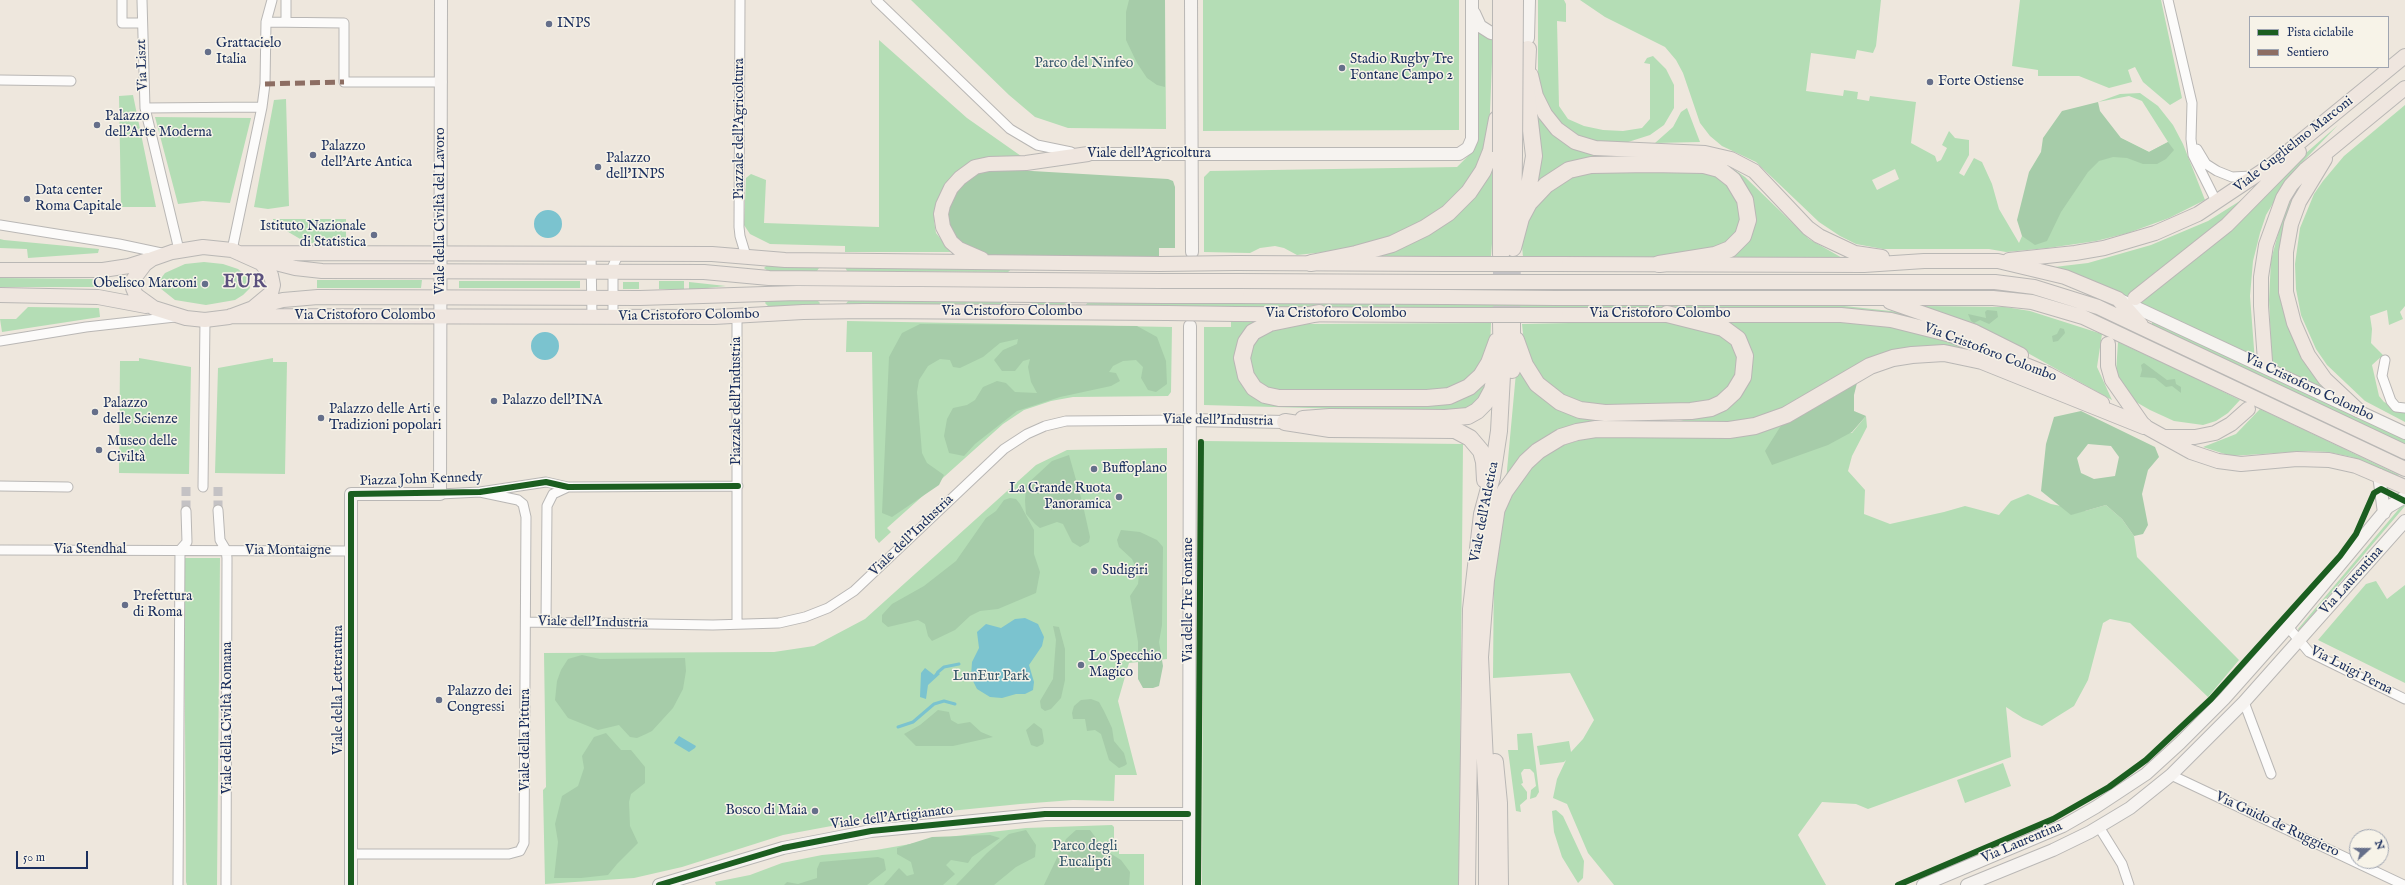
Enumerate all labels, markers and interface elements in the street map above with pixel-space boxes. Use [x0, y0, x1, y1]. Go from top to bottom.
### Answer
place label: INPS [557, 16, 590, 32]
legend [2249, 16, 2389, 68]
marker: INPS [544, 19, 554, 29]
text: Pista ciclabile [2287, 25, 2354, 40]
place label: Grattacielo Italia [216, 36, 281, 68]
street label: Via Liszt [134, 39, 152, 91]
text: Sentiero [2287, 45, 2329, 60]
marker: Grattacielo Italia [203, 47, 213, 57]
place label: Stadio Rugby Tre Fontane Campo 2 [1350, 52, 1453, 84]
park label: Parco del Ninfeo [1035, 56, 1133, 72]
street label: Piazzale dell'Agricoltura [732, 58, 748, 200]
marker: Stadio Rugby Tre Fontane Campo 2 [1337, 63, 1347, 73]
place label: Forte Ostiense [1938, 74, 2024, 90]
marker: Forte Ostiense [1925, 77, 1935, 87]
street label: Viale Guglielmo Marconi [2231, 93, 2357, 197]
place label: Palazzo dell'Arte Moderna [105, 109, 212, 142]
marker: Palazzo dell'Arte Moderna [92, 120, 102, 130]
street label: Viale della Civiltà del Lavoro [433, 127, 449, 295]
place label: Palazzo dell'Arte Antica [321, 139, 412, 172]
street label: Viale dell'Agricoltura [1087, 146, 1211, 162]
marker: Palazzo dell'Arte Antica [308, 150, 318, 160]
place label: Palazzo dell'INPS [606, 151, 665, 184]
marker: Palazzo dell'INPS [593, 162, 603, 172]
place label: Data center Roma Capitale [35, 183, 121, 216]
marker: Data center Roma Capitale [22, 194, 32, 204]
place label: Istituto Nazionale di Statistica [260, 219, 366, 252]
marker: Istituto Nazionale di Statistica [369, 230, 379, 240]
district label: EUR [223, 272, 267, 294]
place label: Obelisco Marconi [93, 276, 197, 292]
marker: Obelisco Marconi [200, 279, 210, 289]
street label: Via Cristoforo Colombo [942, 304, 1082, 320]
street label: Via Cristoforo Colombo [618, 306, 760, 326]
street label: Via Cristoforo Colombo [1266, 306, 1406, 322]
street label: Via Cristoforo Colombo [1590, 306, 1730, 322]
street label: Via Cristoforo Colombo [295, 308, 435, 324]
street label: Via Cristoforo Colombo [1921, 320, 2059, 386]
street label: Piazzale dell'Industria [729, 337, 745, 465]
street label: Via Cristoforo Colombo [2242, 351, 2376, 425]
place label: Palazzo dell'INA [502, 393, 602, 409]
place label: Palazzo delle Scienze [103, 396, 178, 428]
marker: Palazzo dell'INA [489, 396, 499, 406]
place label: Palazzo delle Arti e Tradizioni popolari [329, 402, 441, 434]
marker: Palazzo delle Scienze [90, 407, 100, 417]
street label: Viale dell'Industria [1163, 412, 1273, 430]
marker: Palazzo delle Arti e Tradizioni popolari [316, 413, 326, 423]
place label: Museo delle Civiltà [107, 434, 177, 466]
marker: Museo delle Civiltà [94, 445, 104, 455]
street label: Viale dell'Atletica [1467, 460, 1503, 564]
place label: Buffoplano [1102, 461, 1167, 477]
marker: Buffoplano [1089, 464, 1099, 474]
street label: Piazza John Kennedy [359, 469, 483, 491]
place label: La Grande Ruota Panoramica [1009, 481, 1111, 514]
street label: Viale dell'Industria [866, 492, 958, 580]
marker: La Grande Ruota Panoramica [1114, 492, 1124, 502]
street label: Via delle Tre Fontane [1181, 537, 1197, 663]
street label: Via Stendhal [54, 542, 126, 558]
street label: Via Montaigne [245, 543, 331, 559]
street label: Via Laurentina [2317, 543, 2387, 619]
place label: Sudigiri [1102, 563, 1148, 579]
marker: Sudigiri [1089, 566, 1099, 576]
place label: Prefettura di Roma [133, 589, 192, 622]
marker: Prefettura di Roma [120, 600, 130, 610]
street label: Viale dell'Industria [538, 614, 648, 632]
street label: Viale della Letteratura [331, 625, 347, 755]
street label: Viale della Civiltà Romana [220, 642, 236, 794]
street label: Via Luigi Perna [2307, 643, 2395, 699]
place label: Lo Specchio Magico [1089, 649, 1162, 682]
marker: Lo Specchio Magico [1076, 660, 1086, 670]
park label: LunEur Park [953, 669, 1029, 685]
place label: Palazzo dei Congressi [447, 684, 512, 716]
street label: Viale della Pittura [518, 689, 534, 791]
marker: Palazzo dei Congressi [434, 695, 444, 705]
street label: Via Guido de Ruggiero [2212, 789, 2342, 861]
street label: Viale dell'Artigianato [830, 802, 954, 834]
place label: Bosco di Maia [725, 803, 807, 819]
marker: Bosco di Maia [810, 806, 820, 816]
street label: Via Laurentina [1979, 818, 2065, 868]
north arrow [2349, 829, 2389, 869]
text: N [2371, 838, 2388, 852]
park label: Parco degli Eucalipti [1053, 839, 1117, 872]
scale bar [18, 843, 90, 869]
text: 50 m [23, 850, 45, 865]

